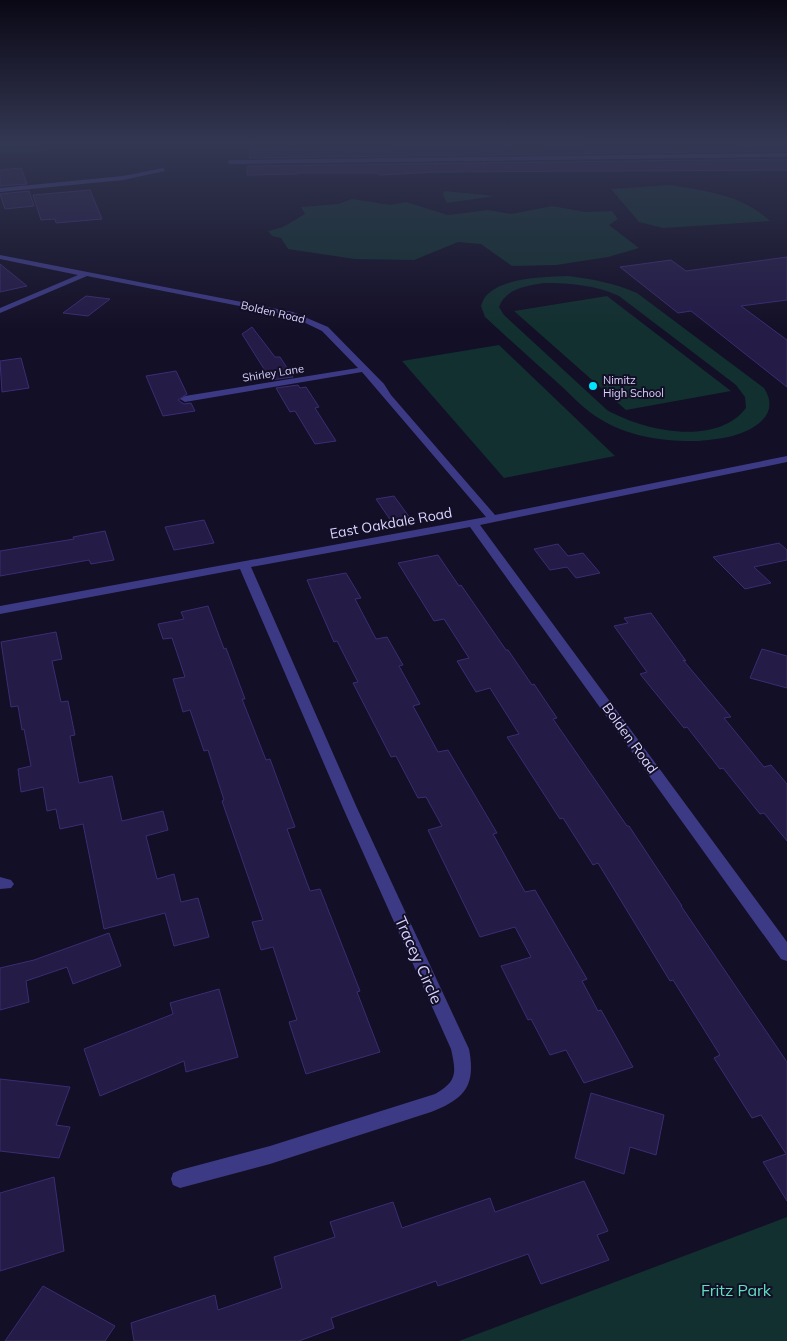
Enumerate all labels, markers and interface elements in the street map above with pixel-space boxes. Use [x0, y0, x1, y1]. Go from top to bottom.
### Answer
street label: Bolden Road [240, 298, 306, 326]
street label: Shirley Lane [241, 361, 305, 385]
place label: Nimitz High School [603, 373, 664, 400]
marker: Nimitz High School [587, 380, 599, 392]
street label: East Oakdale Road [328, 503, 454, 543]
street label: Bolden Road [598, 699, 662, 777]
street label: Tracey Circle [391, 913, 447, 1007]
park label: Fritz Park [701, 1280, 772, 1300]

